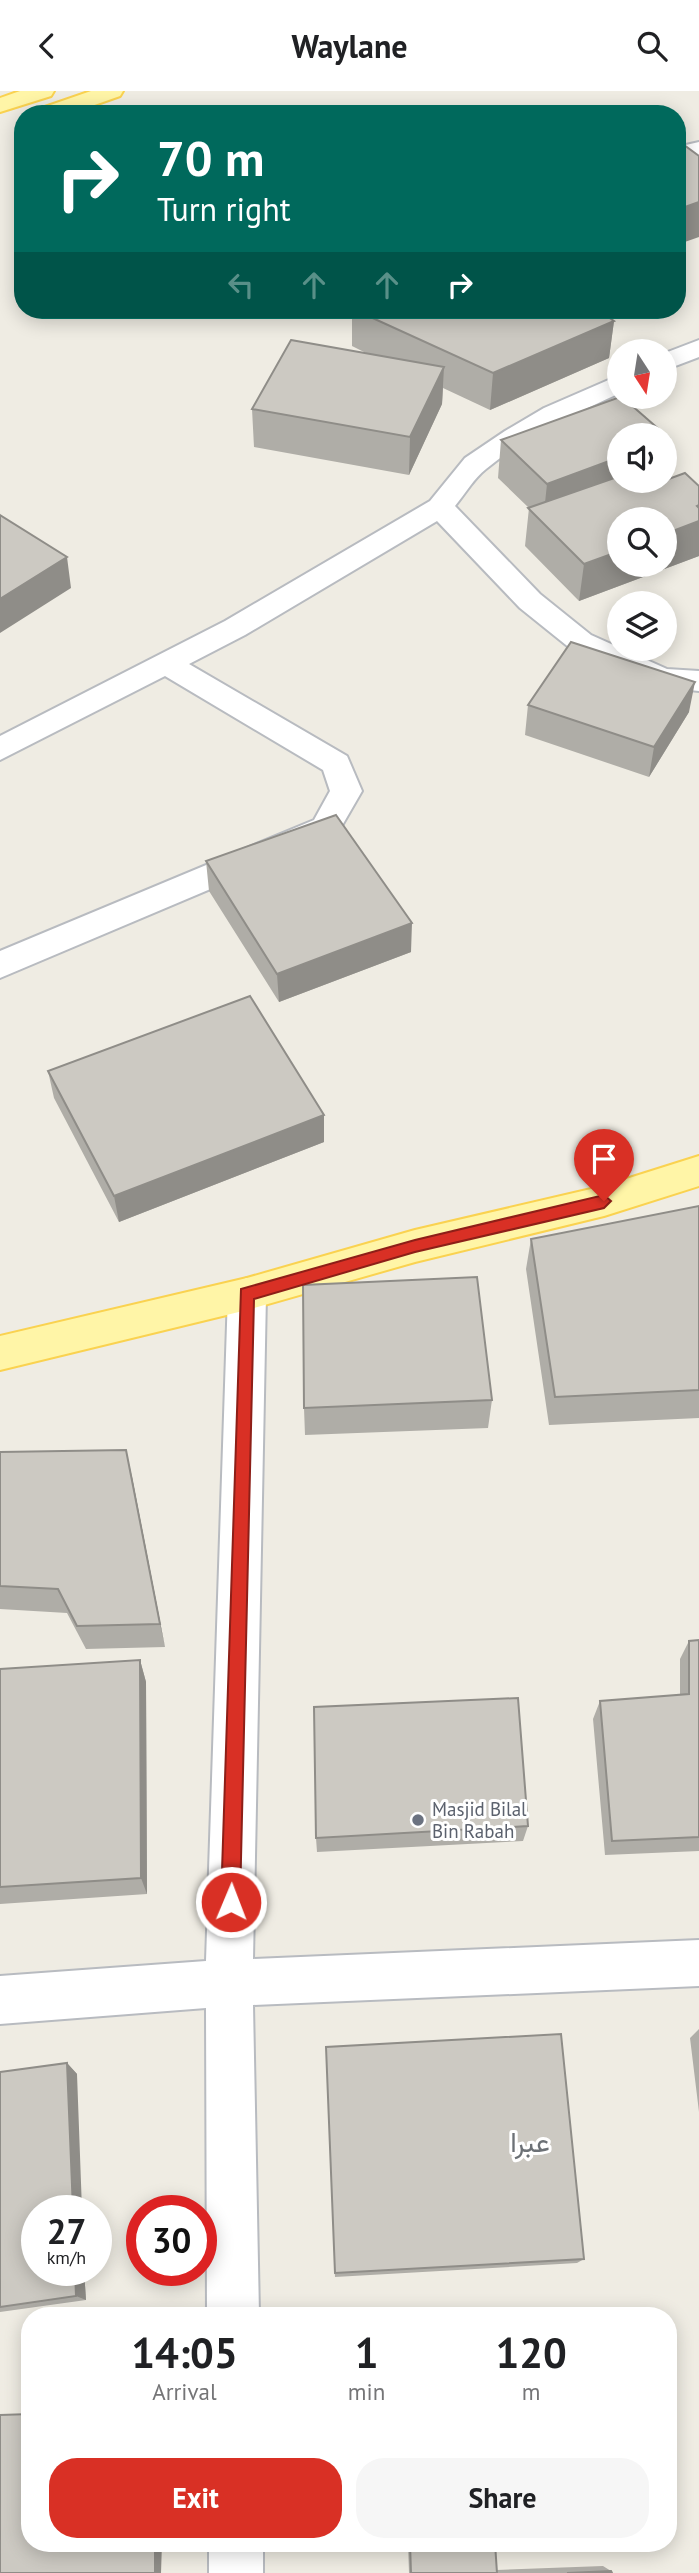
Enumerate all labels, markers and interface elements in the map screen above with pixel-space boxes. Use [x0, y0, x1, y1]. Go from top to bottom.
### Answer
text: Waylane [291, 25, 408, 67]
icon: back [28, 27, 66, 65]
icon: search [633, 27, 671, 65]
text: 70 m [157, 126, 264, 190]
icon: right [42, 133, 133, 224]
text: Turn right [157, 188, 291, 230]
icon: left [222, 266, 260, 304]
icon: ahead [295, 266, 333, 304]
icon: ahead [368, 266, 406, 304]
icon: right [441, 266, 479, 304]
north arrow [607, 339, 677, 409]
map controls [607, 339, 677, 661]
button: sound [607, 423, 677, 493]
button: search [607, 507, 677, 577]
button: layers [607, 591, 677, 661]
pin [574, 1129, 634, 1201]
icon: arrive [585, 1140, 623, 1178]
place label: Masjid Bilal Bin Rabah [432, 1797, 527, 1843]
marker: Masjid Bilal Bin Rabah [410, 1812, 426, 1828]
position arrow [194, 1865, 268, 1939]
district label: عبرا [510, 2123, 550, 2160]
speed limit sign: 30 [126, 2195, 217, 2286]
text: 27 [47, 2208, 86, 2254]
text: km/h [47, 2246, 86, 2269]
text: 14:05 [131, 2325, 238, 2380]
text: 1 [355, 2325, 378, 2380]
text: 120 [495, 2325, 567, 2380]
text: Arrival [152, 2377, 217, 2406]
text: min [348, 2377, 385, 2406]
text: m [522, 2377, 540, 2406]
button: Exit [49, 2458, 342, 2538]
button: Share [356, 2458, 649, 2538]

